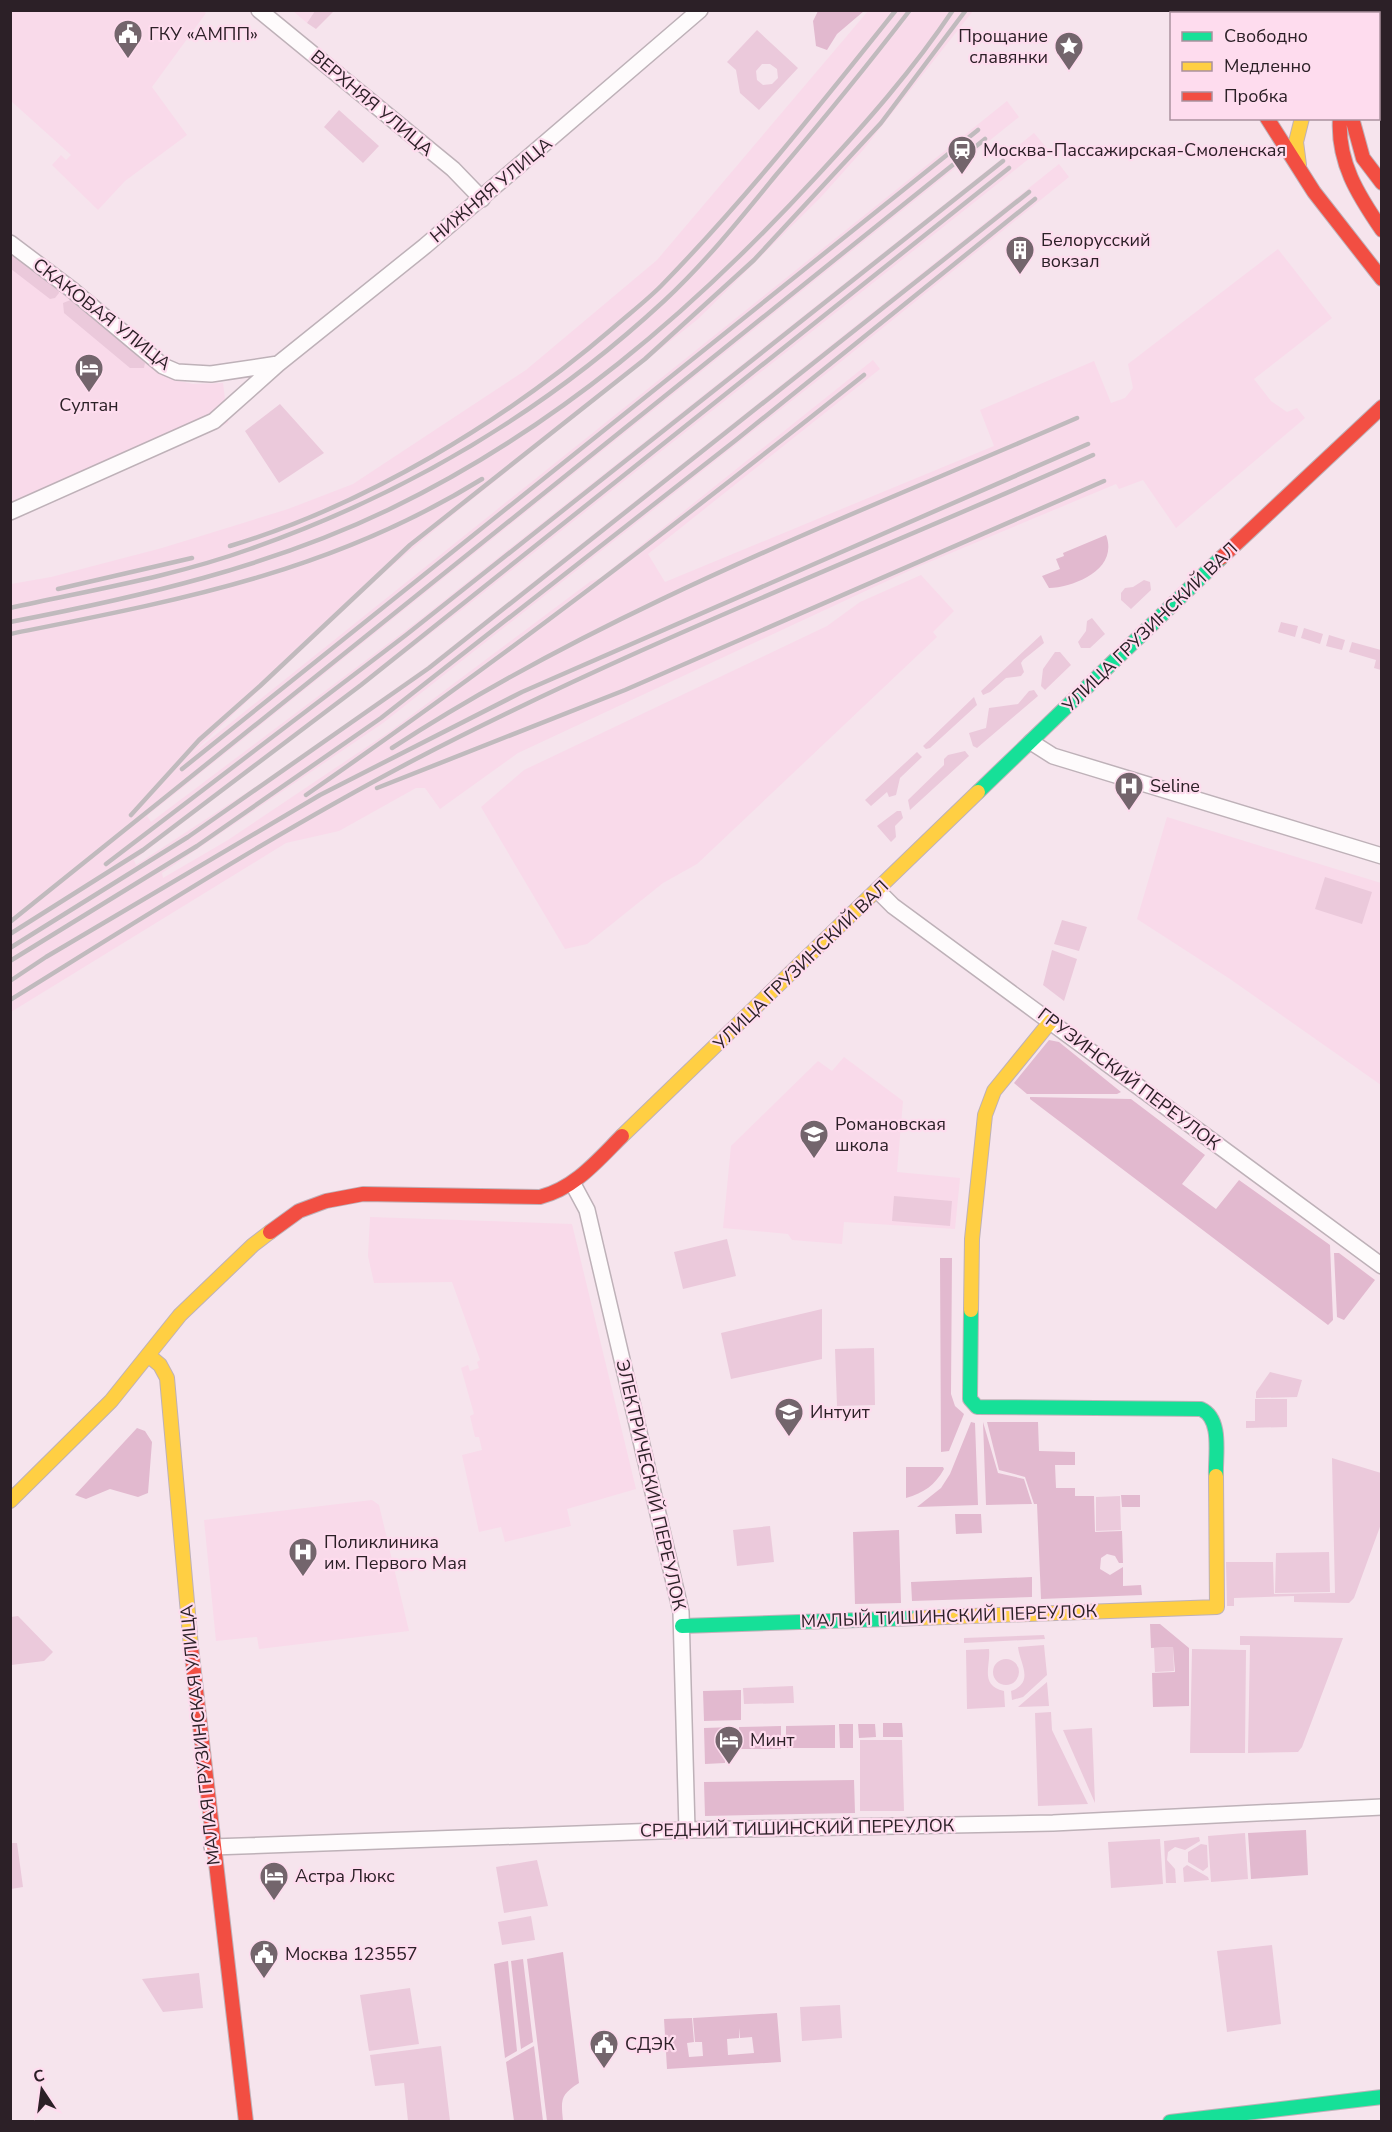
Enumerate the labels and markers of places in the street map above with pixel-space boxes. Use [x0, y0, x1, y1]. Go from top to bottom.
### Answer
public building icon: ГКУ «АМПП» [112, 18, 144, 60]
place label: ГКУ «АМПП» [149, 22, 258, 46]
place label: Прощание славянки [958, 24, 1048, 69]
place icon: Прощание славянки [1053, 30, 1085, 72]
station icon: Москва-Пассажирская-Смоленская [946, 134, 978, 176]
place label: Москва-Пассажирская-Смоленская [983, 138, 1286, 162]
place label: Белорусский вокзал [1041, 228, 1151, 273]
building icon: Белорусский вокзал [1004, 234, 1036, 276]
hotel icon: Султан [73, 352, 105, 394]
place label: Султан [59, 393, 119, 417]
hospital icon: Seline [1113, 770, 1145, 812]
place label: Seline [1150, 774, 1200, 798]
place label: Романовская школа [835, 1112, 946, 1157]
school or university icon: Романовская школа [798, 1118, 830, 1160]
school or university icon: Интуит [773, 1396, 805, 1438]
place label: Интуит [810, 1400, 870, 1424]
place label: Поликлиника им. Первого Мая [324, 1530, 467, 1575]
hospital icon: Поликлиника им. Первого Мая [287, 1536, 319, 1578]
hotel icon: Минт [713, 1724, 745, 1766]
place label: Минт [750, 1728, 794, 1752]
hotel icon: Астра Люкс [258, 1860, 290, 1902]
place label: Астра Люкс [295, 1864, 395, 1888]
public building icon: Москва 123557 [248, 1938, 280, 1980]
place label: Москва 123557 [285, 1942, 418, 1966]
public building icon: СДЭК [588, 2028, 620, 2070]
place label: СДЭК [625, 2032, 675, 2056]

